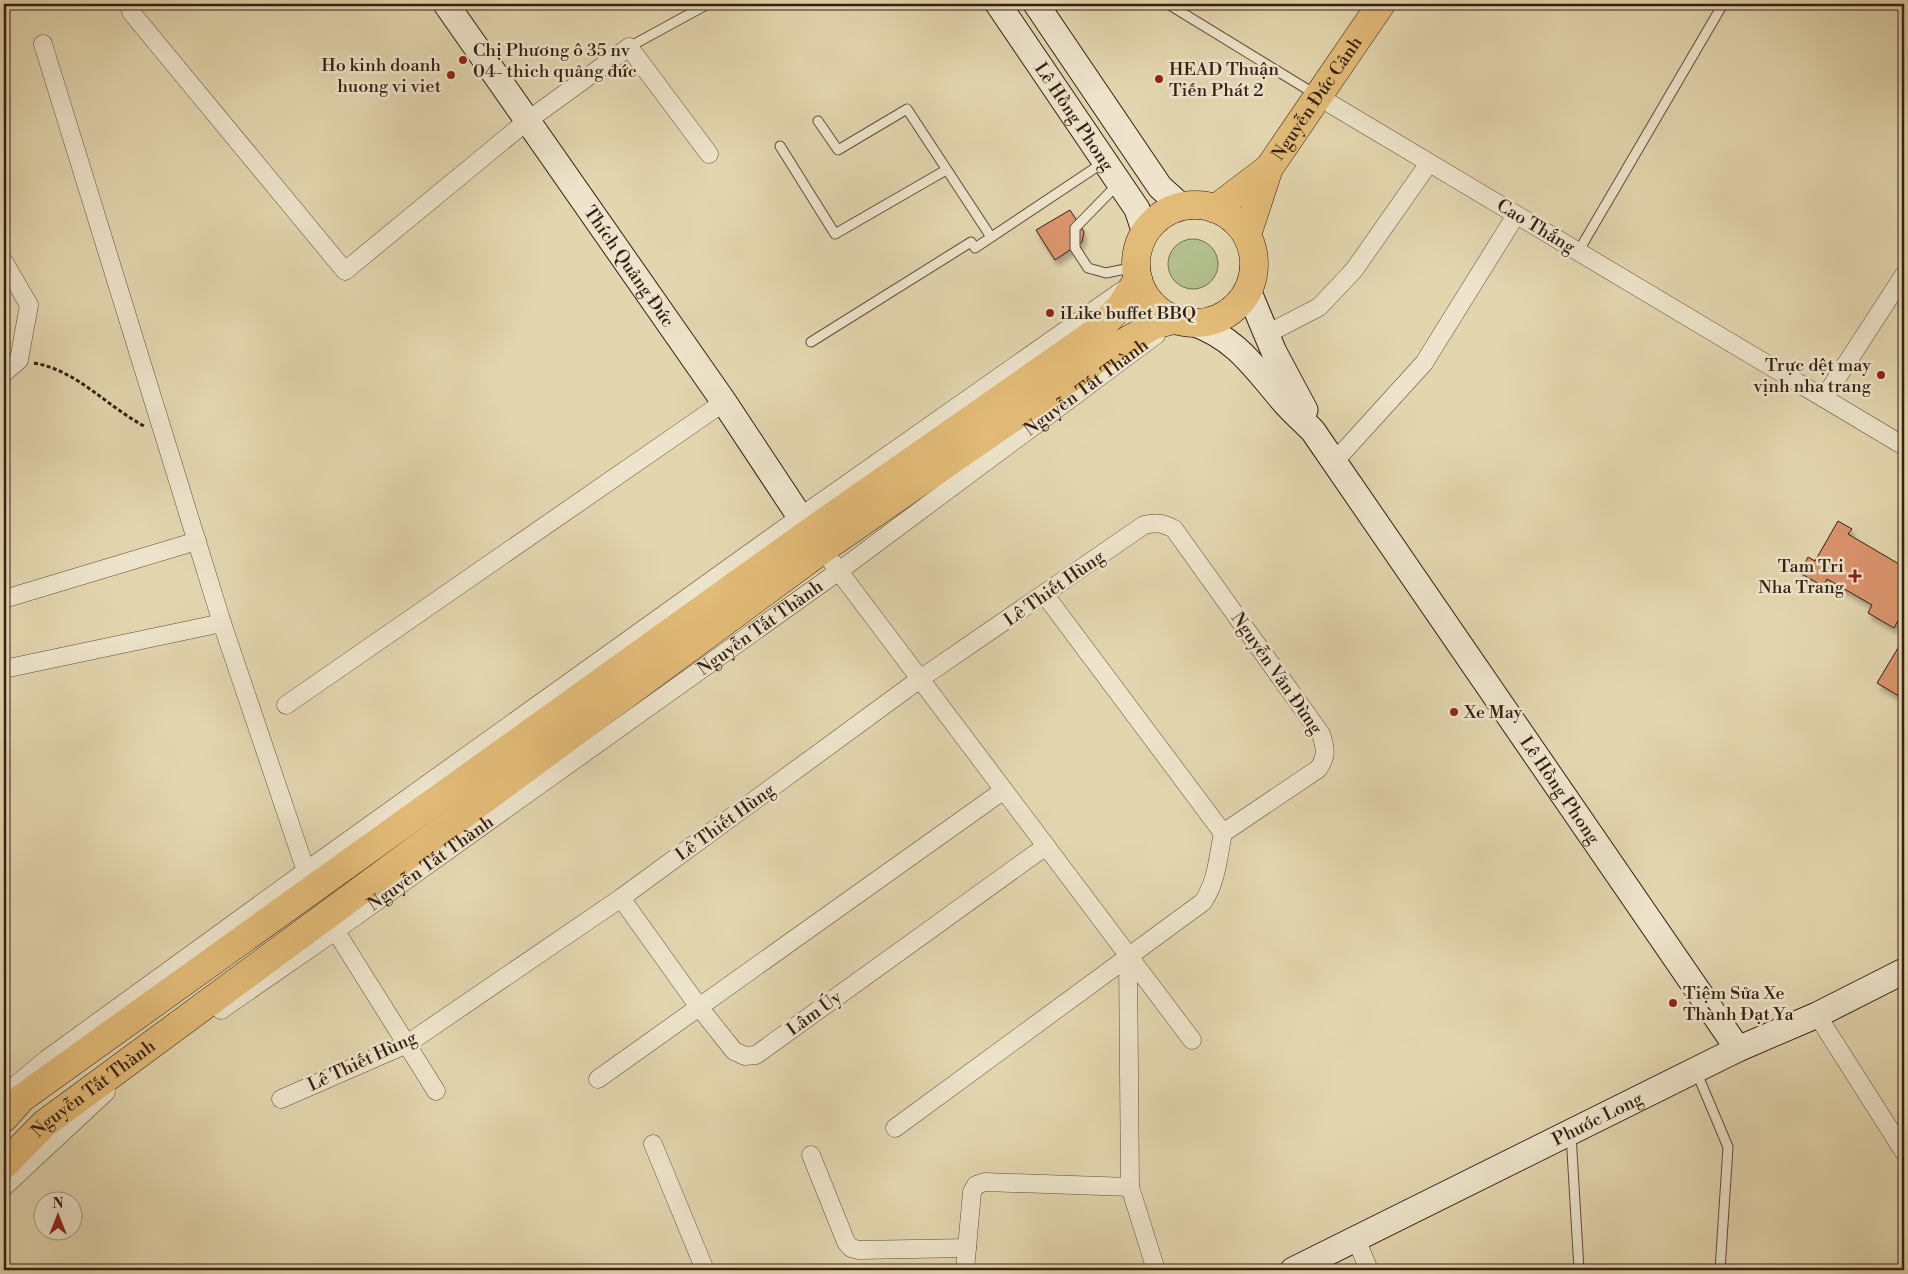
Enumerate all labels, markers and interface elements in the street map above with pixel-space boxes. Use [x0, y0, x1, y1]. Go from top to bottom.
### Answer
street label: Nguyễn Đức Cảnh [1267, 32, 1368, 165]
place label: Chị Phương ô 35 nv 04- thich quảng đức [473, 39, 637, 83]
place label: Ho kinh doanh huong vi viet [321, 54, 442, 98]
marker: Chị Phương ô 35 nv 04- thich quảng đức [457, 54, 469, 66]
street label: Lê Hồng Phong [1029, 58, 1119, 176]
place label: HEAD Thuận Tiến Phát 2 [1169, 58, 1279, 102]
marker: Ho kinh doanh huong vi viet [445, 69, 457, 81]
marker: HEAD Thuận Tiến Phát 2 [1153, 73, 1165, 85]
street label: Cao Thắng [1492, 194, 1580, 259]
street label: Thích Quảng Đức [578, 201, 679, 332]
place label: iLike buffet BBQ [1060, 302, 1196, 325]
marker: iLike buffet BBQ [1044, 307, 1056, 319]
street label: Nguyễn Tất Thành [1019, 333, 1153, 441]
place label: Trực dệt may vịnh nha trang [1752, 354, 1872, 398]
marker: Trực dệt may vịnh nha trang [1875, 369, 1887, 381]
street label: Lê Thiết Hùng [1000, 545, 1110, 632]
place label: Tam Tri Nha Trang [1758, 555, 1845, 599]
marker: Tam Tri Nha Trang [1848, 569, 1862, 583]
street label: Nguyễn Tất Thành [693, 575, 828, 681]
street label: Nguyễn Văn Đừng [1226, 608, 1328, 739]
place label: Xe May [1463, 701, 1523, 724]
marker: Xe May [1448, 706, 1460, 718]
street label: Lê Hồng Phong [1514, 732, 1605, 849]
street label: Lê Thiết Hùng [671, 778, 780, 866]
street label: Nguyễn Tất Thành [363, 810, 498, 916]
place label: Tiệm Sửa Xe Thành Đạt Ya [1683, 982, 1794, 1026]
street label: Lâm Úy [782, 986, 847, 1041]
marker: Tiệm Sửa Xe Thành Đạt Ya [1667, 997, 1679, 1009]
street label: Lê Thiết Hùng [304, 1026, 421, 1097]
street label: Nguyễn Tất Thành [26, 1035, 160, 1142]
street label: Phước Long [1549, 1087, 1648, 1151]
north arrow [32, 1192, 82, 1242]
text: N [52, 1195, 64, 1213]

